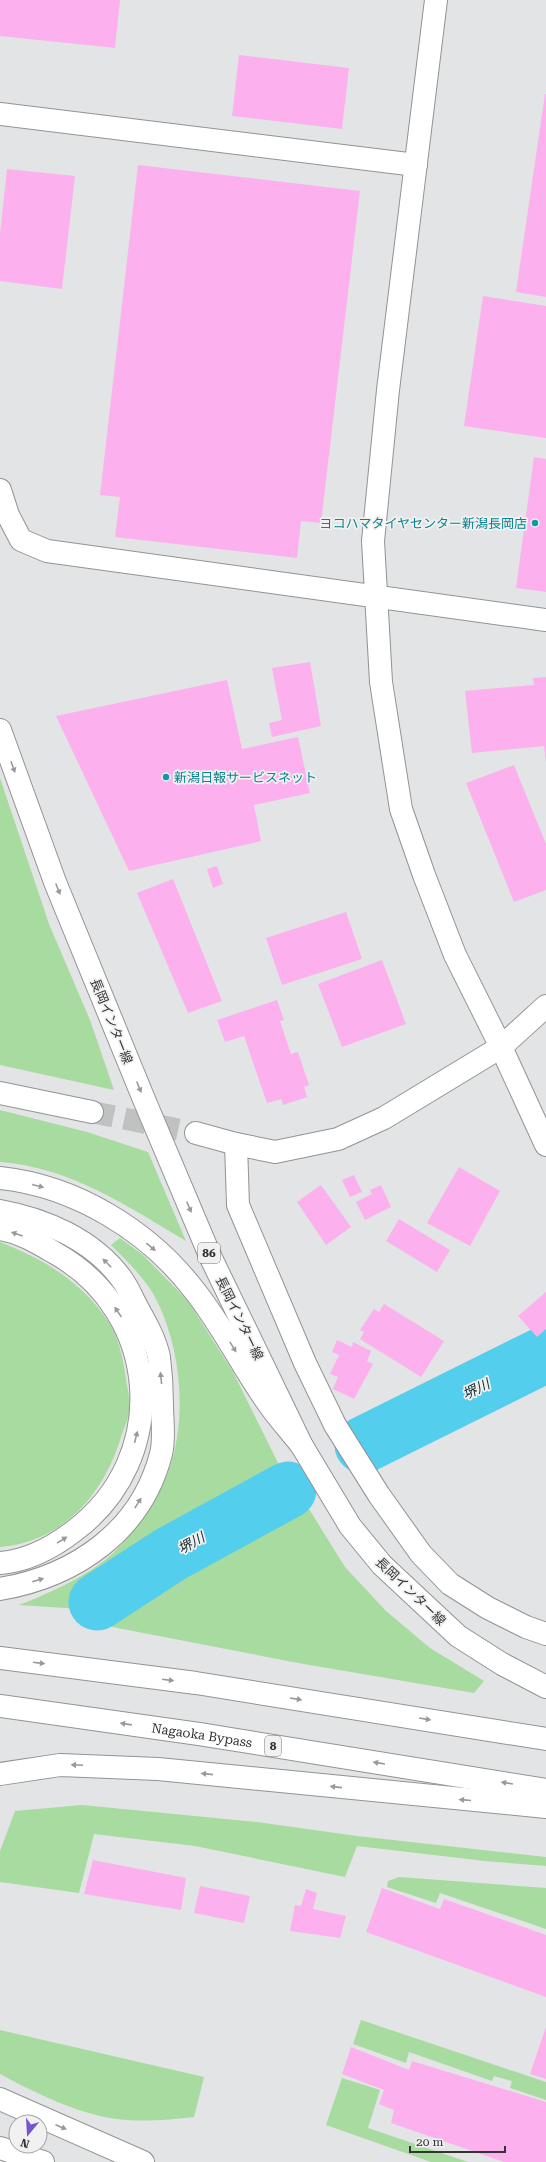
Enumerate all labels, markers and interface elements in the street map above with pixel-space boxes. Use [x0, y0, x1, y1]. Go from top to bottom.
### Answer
place label: ヨコハマタイヤセンター新潟長岡店 [319, 516, 527, 531]
marker: ヨコハマタイヤセンター新潟長岡店 [530, 518, 540, 528]
one-way arrow [10, 761, 16, 773]
place label: 新潟日報サービスネット [174, 770, 317, 785]
marker: 新潟日報サービスネット [161, 772, 171, 782]
one-way arrow [55, 884, 61, 896]
street label: 長岡インター線 [88, 976, 136, 1066]
one-way arrow [136, 1082, 142, 1094]
one-way arrow [32, 1183, 44, 1189]
one-way arrow [187, 1201, 193, 1213]
one-way arrow [11, 1231, 23, 1237]
one-way arrow [146, 1242, 156, 1251]
road number: 86 [198, 1243, 220, 1263]
one-way arrow [102, 1258, 111, 1268]
street label: 長岡インター線 [213, 1274, 266, 1362]
one-way arrow [114, 1307, 122, 1318]
one-way arrow [229, 1341, 236, 1353]
one-way arrow [158, 1372, 164, 1384]
water label: 堺川 [460, 1375, 494, 1402]
one-way arrow [133, 1431, 139, 1443]
one-way arrow [135, 1497, 142, 1509]
water label: 堺川 [175, 1528, 209, 1557]
one-way arrow [57, 1536, 67, 1544]
street label: 長岡インター線 [373, 1554, 449, 1628]
one-way arrow [32, 1577, 44, 1583]
one-way arrow [33, 1660, 45, 1666]
one-way arrow [162, 1677, 174, 1683]
one-way arrow [290, 1696, 302, 1702]
one-way arrow [419, 1716, 431, 1722]
street label: Nagaoka Bypass [151, 1720, 253, 1750]
one-way arrow [120, 1721, 132, 1727]
road number: 8 [265, 1736, 281, 1756]
one-way arrow [373, 1760, 385, 1766]
one-way arrow [70, 1762, 83, 1768]
one-way arrow [201, 1770, 213, 1777]
one-way arrow [501, 1780, 514, 1786]
one-way arrow [330, 1784, 342, 1790]
one-way arrow [459, 1797, 471, 1804]
north arrow [8, 2114, 48, 2154]
one-way arrow [56, 2124, 68, 2130]
scale bar [410, 2128, 505, 2154]
text: N [19, 2135, 31, 2151]
text: 20 m [416, 2135, 443, 2149]

